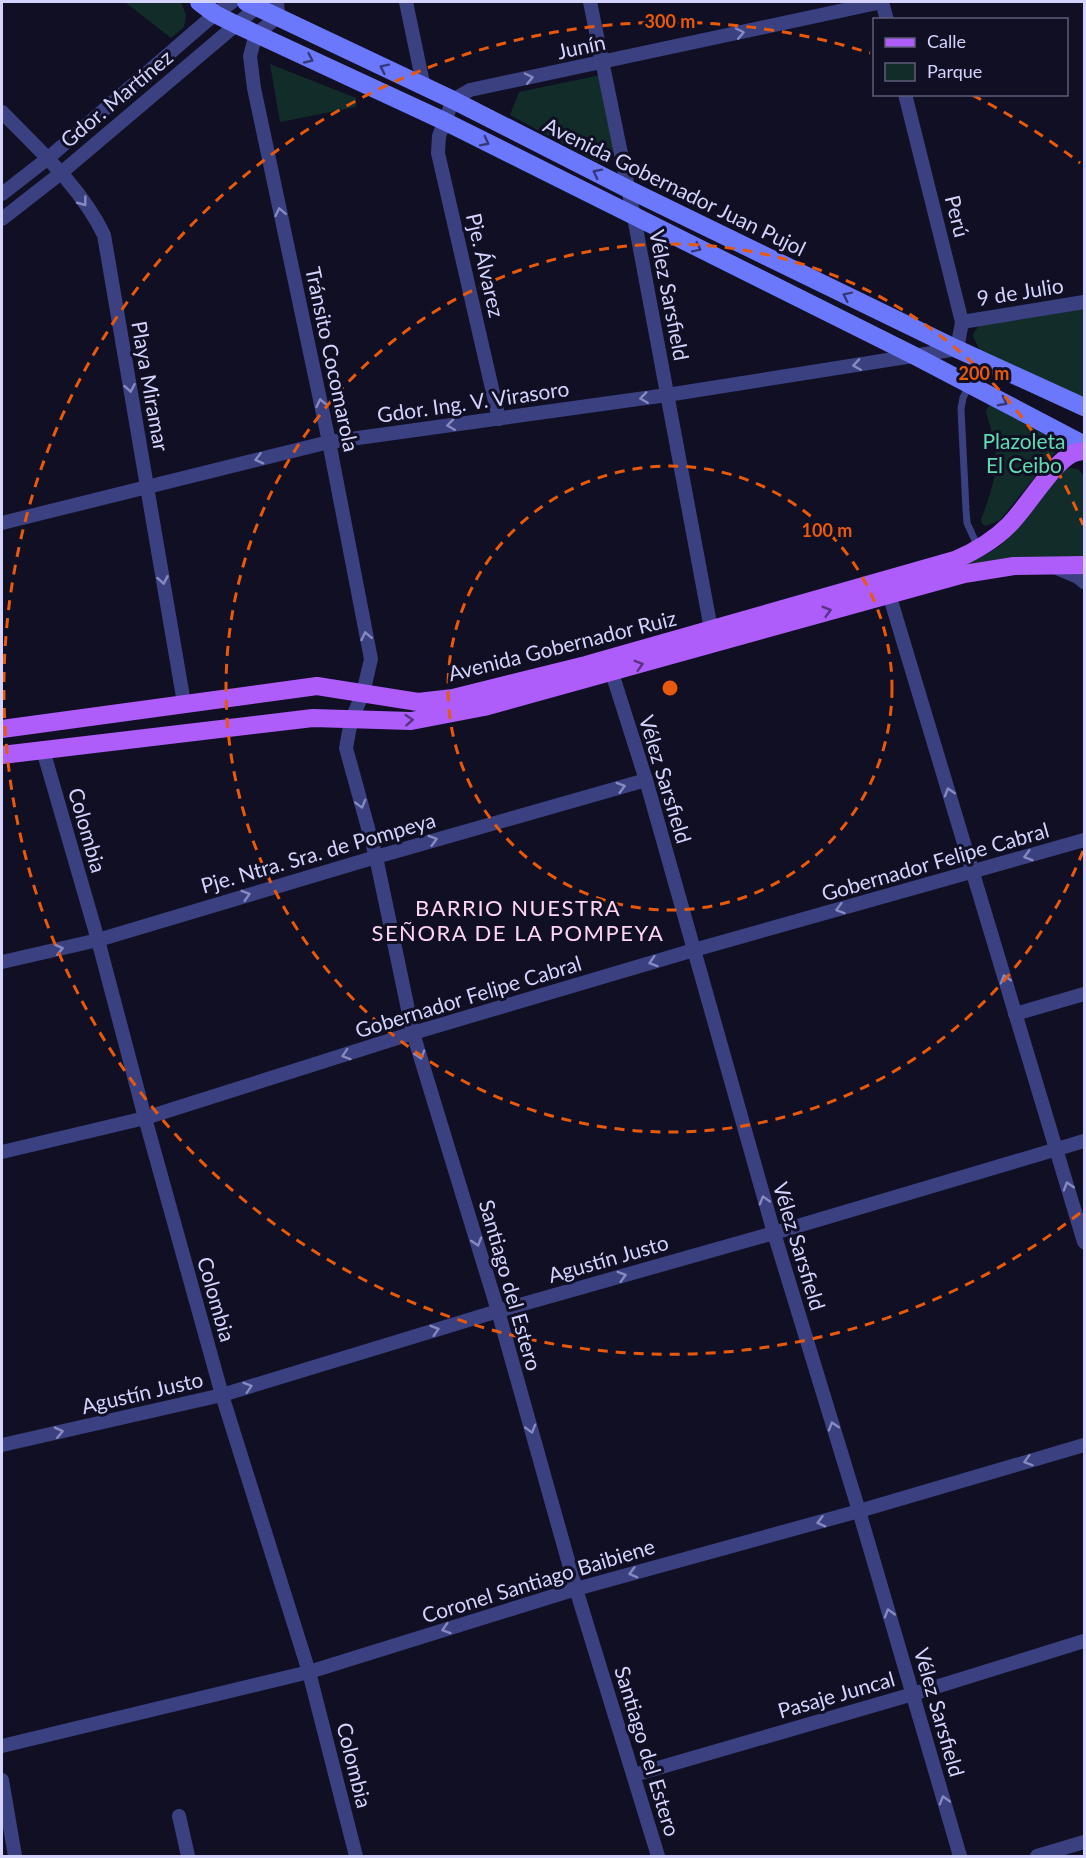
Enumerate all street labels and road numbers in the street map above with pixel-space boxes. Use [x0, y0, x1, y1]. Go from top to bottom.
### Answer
street label: Junín [555, 29, 607, 63]
street label: Gdor. Martínez [55, 44, 177, 152]
street label: Avenida Gobernador Juan Pujol [540, 111, 810, 261]
street label: Perú [941, 192, 975, 240]
street label: Pje. Álvarez [462, 210, 510, 320]
street label: Vélez Sarsfield [645, 227, 695, 363]
street label: Tránsito Cocomarola [301, 264, 365, 454]
street label: 9 de Julio [975, 272, 1065, 310]
street label: Playa Miramar [127, 319, 175, 453]
street label: Gdor. Ing. V. Virasoro [375, 375, 571, 427]
street label: Avenida Gobernador Ruiz [445, 605, 679, 685]
street label: Vélez Sarsfield [635, 712, 697, 846]
street label: Colombia [64, 785, 112, 875]
street label: Pje. Ntra. Sra. de Pompeya [198, 806, 438, 898]
street label: Gobernador Felipe Cabral [818, 817, 1052, 905]
street label: Gobernador Felipe Cabral [352, 950, 584, 1042]
street label: Vélez Sarsfield [769, 1179, 831, 1313]
street label: Santiago del Estero [475, 1197, 547, 1373]
street label: Agustín Justo [545, 1229, 671, 1287]
street label: Colombia [193, 1254, 241, 1344]
street label: Agustín Justo [79, 1366, 205, 1418]
street label: Coronel Santiago Baibiene [419, 1533, 657, 1627]
street label: Vélez Sarsfield [910, 1645, 970, 1779]
street label: Santiago del Estero [610, 1663, 686, 1839]
street label: Pasaje Juncal [775, 1665, 897, 1723]
street label: Colombia [332, 1720, 378, 1810]

